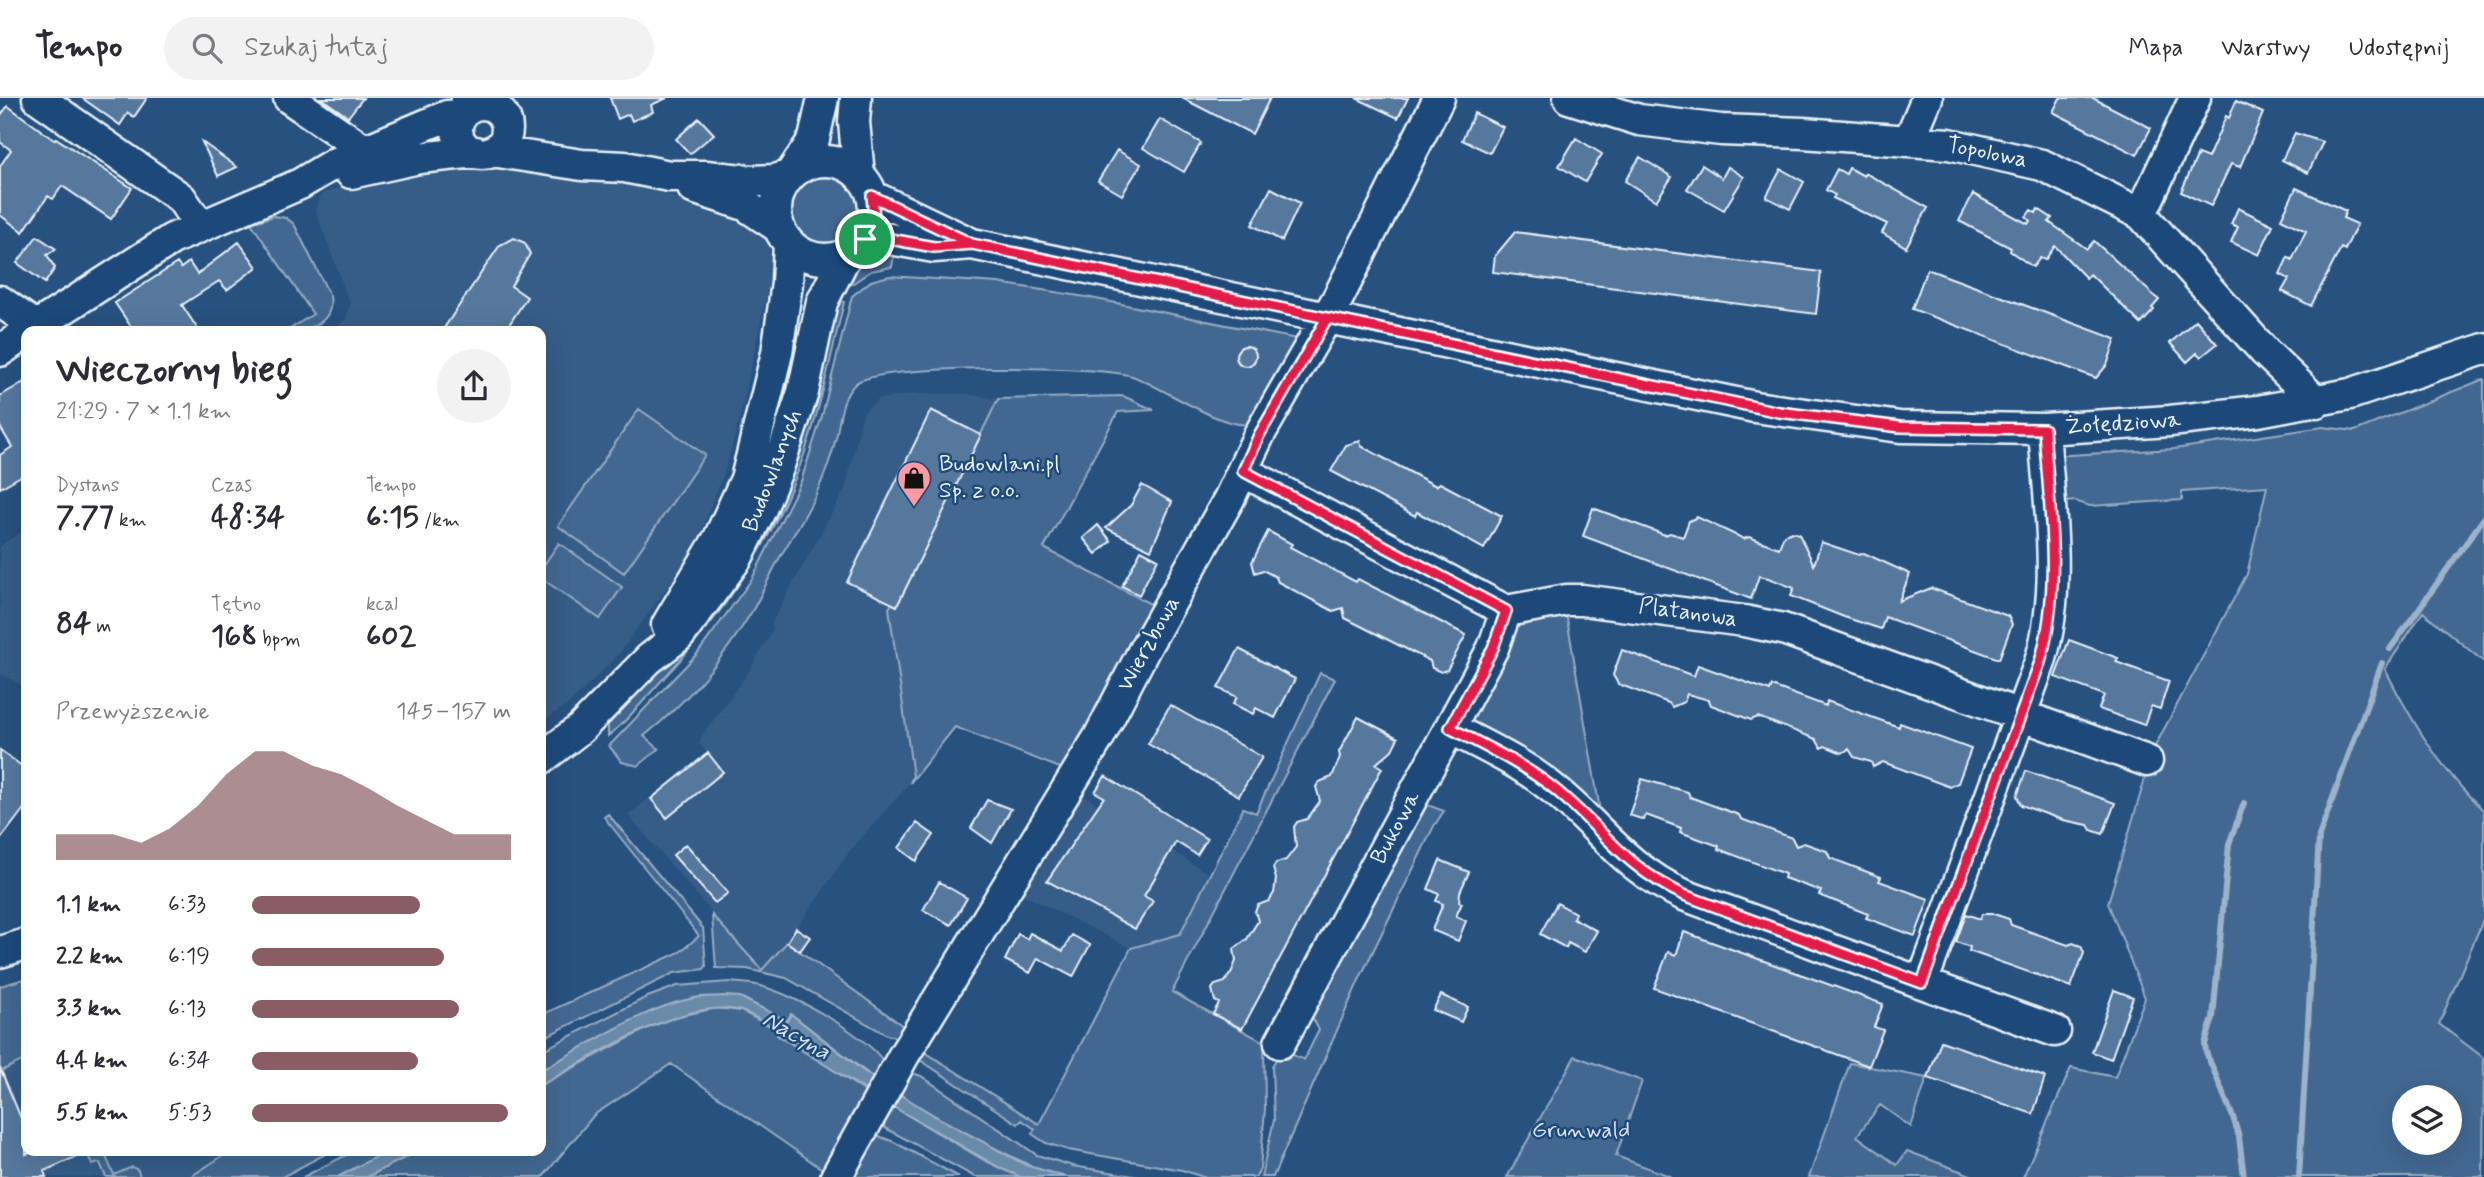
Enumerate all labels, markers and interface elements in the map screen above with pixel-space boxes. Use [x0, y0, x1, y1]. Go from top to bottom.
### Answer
search box [164, 17, 654, 80]
text: Tempo [35, 26, 122, 70]
icon: search [188, 29, 226, 67]
text: Szukaj tutaj [244, 31, 388, 65]
text: Mapa [2128, 33, 2183, 64]
text: Warstwy [2221, 33, 2311, 64]
text: Udostępnij [2349, 33, 2449, 64]
street label: Topolowa [1944, 130, 2030, 176]
pin [835, 209, 895, 269]
icon: arrive [846, 220, 884, 258]
text: Wieczorny bieg [56, 346, 293, 395]
button: share [437, 349, 511, 423]
text: 21:29 · 7 × 1.1 km [56, 397, 232, 427]
street label: Budowlanych [736, 405, 810, 537]
street label: Żołędziowa [2064, 405, 2182, 443]
place label: Budowlani.pl Sp. z o.o. [939, 450, 1060, 506]
shop icon: Budowlani.pl Sp. z o.o. [895, 459, 933, 508]
text: Dystans [56, 473, 119, 498]
text: Czas [211, 473, 252, 498]
text: Tempo [366, 473, 416, 498]
text: 7.77 [56, 498, 114, 537]
text: 48:34 [211, 498, 285, 537]
text: 6:15 [366, 498, 419, 537]
text: km [114, 508, 147, 533]
text: /km [419, 508, 460, 533]
street label: Wierzbowa [1111, 591, 1187, 697]
street label: Platanowa [1637, 591, 1739, 635]
text: Tętno [211, 592, 261, 617]
text: kcal [366, 592, 398, 617]
text: 84 [56, 604, 91, 643]
text: m [91, 614, 111, 639]
text: 168 [211, 617, 257, 656]
text: 602 [366, 617, 416, 656]
text: bpm [257, 627, 301, 652]
text: Przewyższenie [56, 697, 209, 727]
text: 145–157 m [396, 697, 511, 727]
street label: Bukowa [1364, 786, 1428, 870]
text: 1.1 km [56, 890, 121, 920]
text: 6:33 [168, 890, 206, 920]
text: 2.2 km [56, 942, 123, 972]
text: 6:19 [168, 942, 210, 972]
text: 3.3 km [56, 994, 121, 1024]
text: 6:13 [168, 994, 206, 1024]
water label: Nacyna [756, 1004, 836, 1068]
text: 4.4 km [56, 1046, 127, 1076]
text: 6:34 [168, 1046, 210, 1076]
map controls [2392, 1085, 2462, 1155]
button: layers [2392, 1085, 2462, 1155]
text: 5.5 km [56, 1098, 128, 1128]
text: 5:53 [168, 1098, 211, 1128]
park label: Grunwald [1532, 1116, 1630, 1146]

